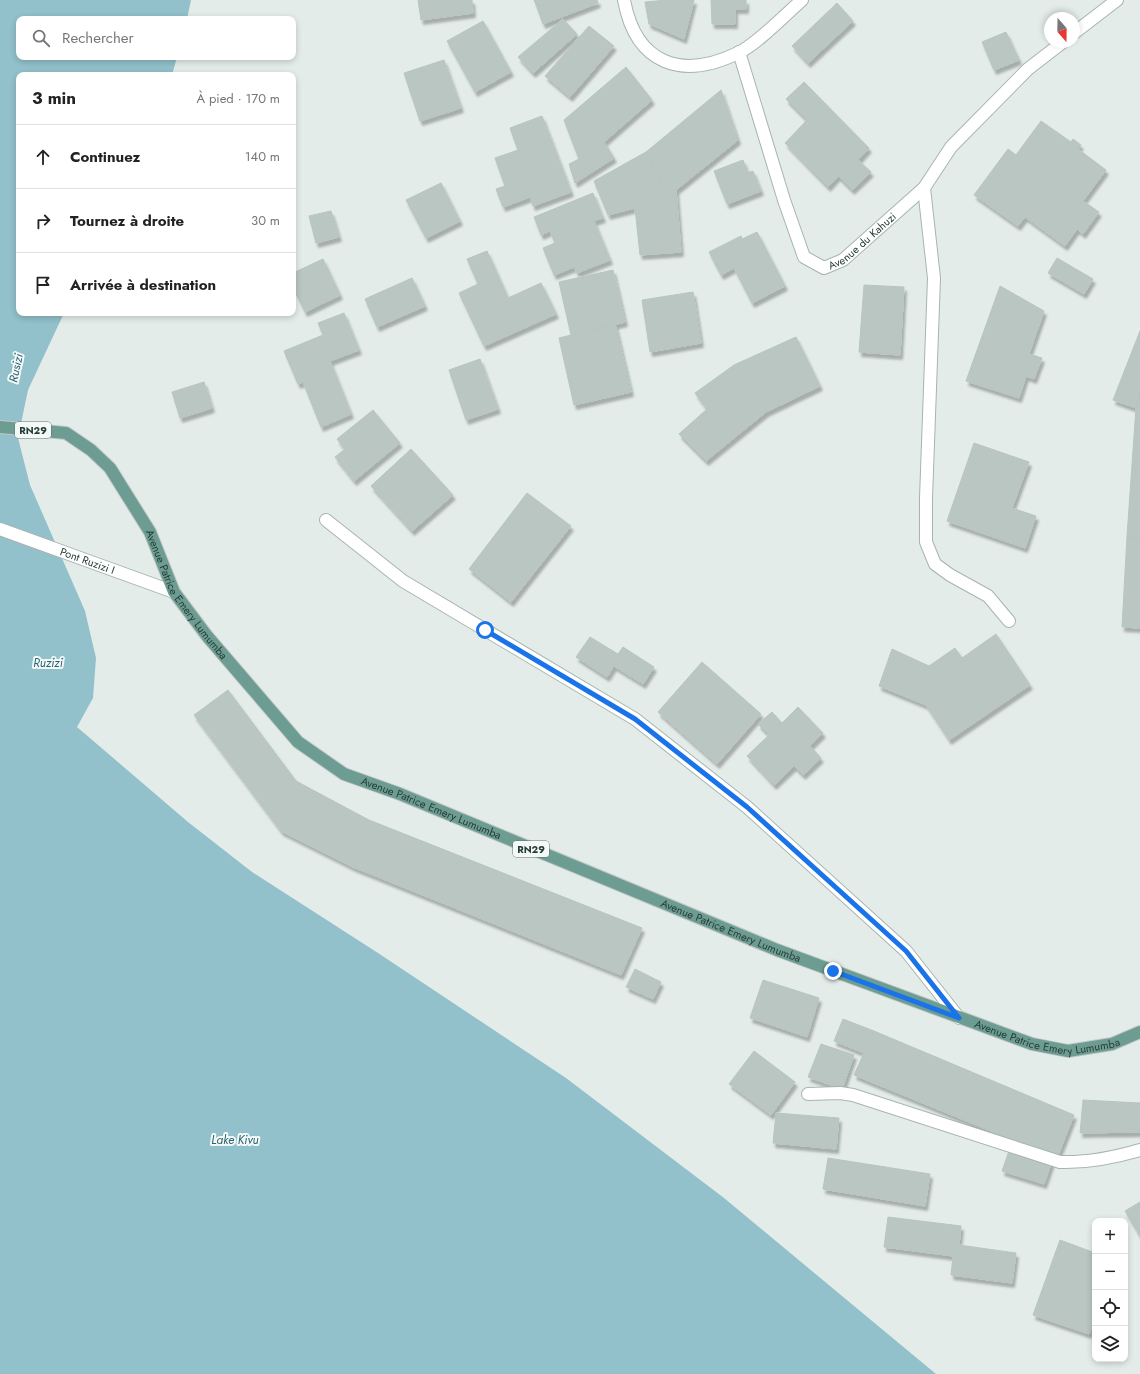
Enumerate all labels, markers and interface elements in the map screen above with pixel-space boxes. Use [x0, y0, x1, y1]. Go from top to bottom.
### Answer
north arrow [1044, 12, 1080, 48]
search box [16, 16, 296, 60]
icon: search [30, 27, 52, 49]
text: Rechercher [62, 27, 134, 49]
text: 3 min [32, 86, 76, 110]
text: À pied · 170 m [196, 89, 280, 108]
icon: ahead [32, 146, 54, 168]
text: Continuez [70, 146, 140, 168]
text: 140 m [245, 147, 280, 166]
street label: Avenue du Kahuzi [826, 208, 900, 273]
icon: right [32, 210, 54, 232]
text: Tournez à droite [70, 210, 184, 232]
text: 30 m [251, 211, 280, 230]
icon: arrive [32, 274, 54, 296]
text: Arrivée à destination [70, 274, 216, 296]
water label: Rusizi [4, 351, 28, 384]
road number: RN29 [15, 422, 51, 438]
street label: Avenue Patrice Emery Lumumba [142, 527, 231, 663]
street label: Pont Ruzizi I [58, 543, 117, 578]
route start [476, 621, 494, 639]
water label: Ruzizi [33, 654, 64, 672]
street label: Avenue Patrice Emery Lumumba [359, 773, 504, 843]
road number: RN29 [513, 841, 549, 857]
street label: Avenue Patrice Emery Lumumba [659, 895, 803, 966]
route end [824, 962, 842, 980]
street label: Avenue Patrice Emery Lumumba [972, 1016, 1122, 1059]
water label: Lake Kivu [211, 1131, 259, 1149]
map controls [1092, 1218, 1128, 1362]
button: + [1092, 1218, 1128, 1254]
button: − [1092, 1254, 1128, 1290]
button: locate [1092, 1290, 1128, 1326]
button: layers [1092, 1326, 1128, 1362]

